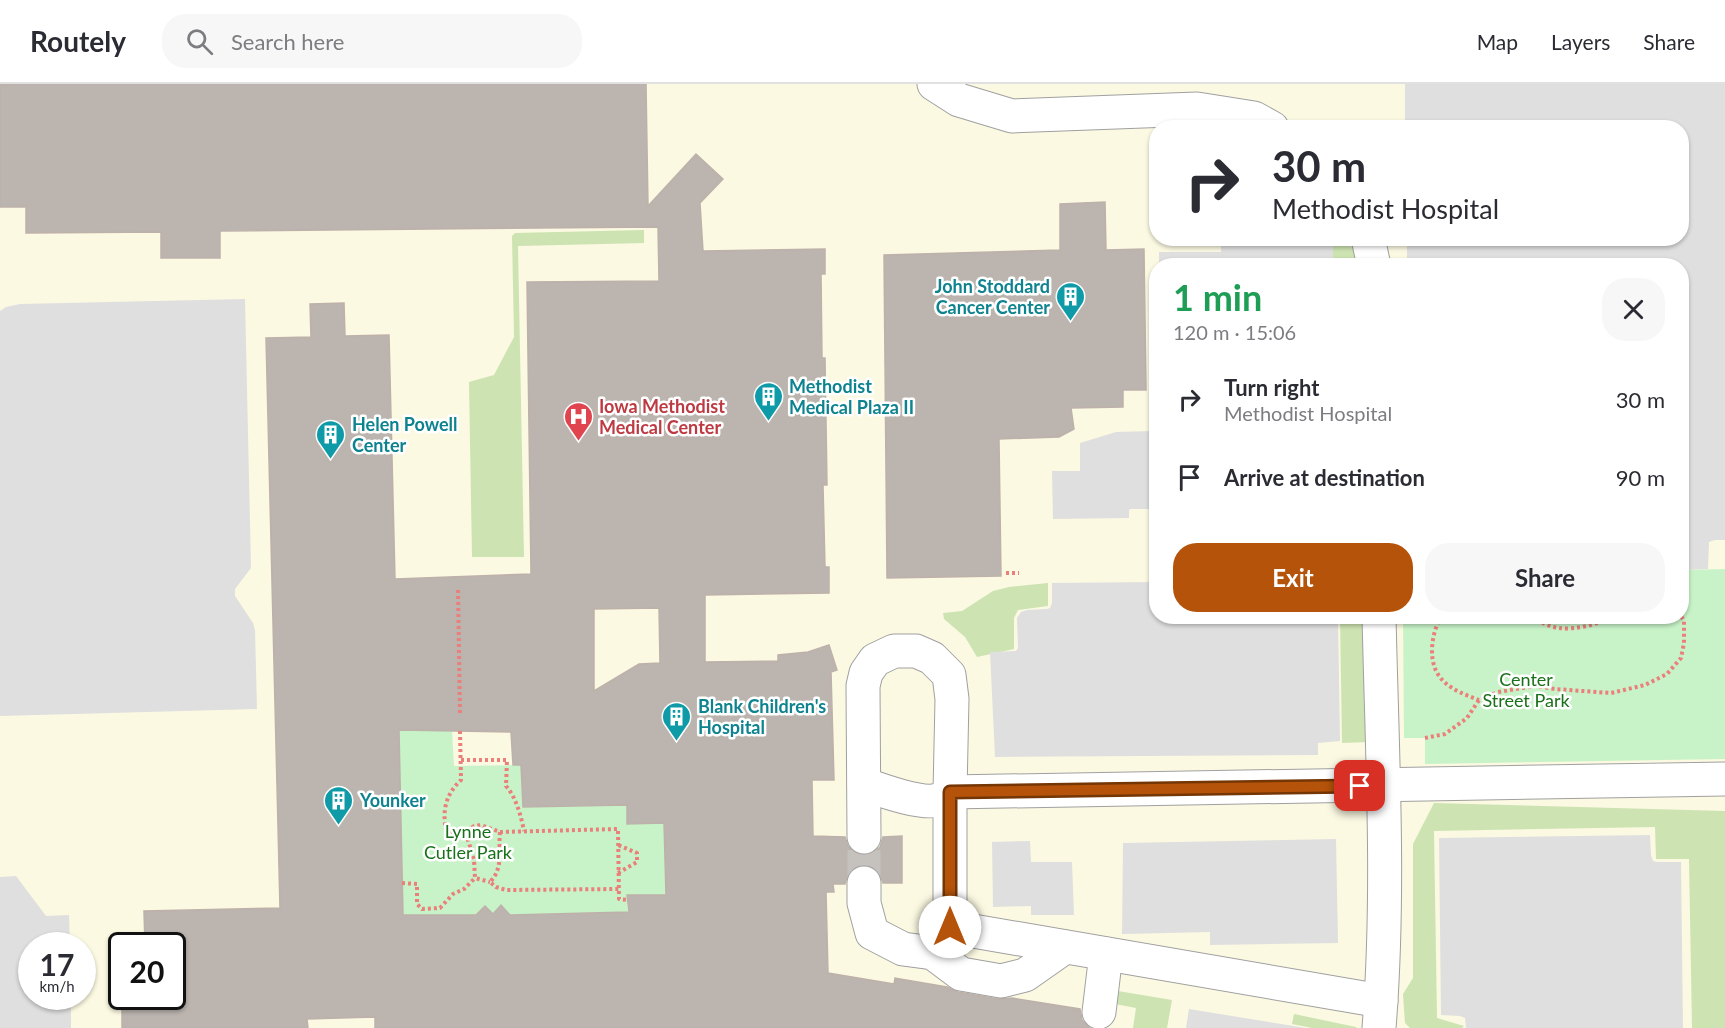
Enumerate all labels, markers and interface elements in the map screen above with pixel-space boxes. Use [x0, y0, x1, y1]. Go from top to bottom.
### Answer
search box [162, 14, 582, 68]
text: Routely [30, 24, 126, 58]
icon: search [183, 25, 216, 58]
text: Search here [231, 28, 344, 55]
text: Map [1477, 29, 1518, 54]
text: Layers [1551, 29, 1610, 54]
text: Share [1643, 29, 1695, 54]
text: 30 m [1272, 141, 1366, 191]
icon: right [1173, 144, 1251, 222]
text: Methodist Hospital [1272, 192, 1499, 225]
place label: John Stoddard Cancer Center [935, 275, 1050, 318]
text: 1 min [1173, 275, 1262, 319]
button: close [1602, 278, 1665, 341]
building icon: John Stoddard Cancer Center [1055, 280, 1087, 322]
text: 120 m · 15:06 [1173, 320, 1296, 344]
text: Turn right [1224, 374, 1319, 401]
place label: Methodist Medical Plaza II [789, 375, 914, 418]
building icon: Methodist Medical Plaza II [752, 380, 784, 422]
icon: right [1173, 383, 1206, 416]
text: 30 m [1616, 386, 1665, 413]
place label: Iowa Methodist Medical Center [599, 395, 725, 438]
hospital icon: Iowa Methodist Medical Center [562, 400, 594, 442]
text: Methodist Hospital [1224, 401, 1392, 425]
place label: Helen Powell Center [352, 413, 458, 456]
building icon: Helen Powell Center [315, 418, 347, 460]
icon: arrive [1173, 461, 1206, 494]
text: Arrive at destination [1224, 464, 1425, 491]
text: 90 m [1616, 464, 1665, 491]
button: Exit [1173, 543, 1413, 612]
button: Share [1425, 543, 1665, 612]
park label: Center Street Park [1482, 668, 1570, 711]
place label: Blank Children's Hospital [698, 695, 826, 738]
building icon: Blank Children's Hospital [661, 700, 693, 742]
pin [1334, 760, 1385, 811]
icon: arrive [1343, 769, 1376, 802]
building icon: Younker [323, 784, 355, 826]
place label: Younker [359, 789, 426, 811]
park label: Lynne Cutler Park [424, 820, 513, 863]
position arrow [918, 895, 982, 959]
speed limit sign: 20 [108, 932, 186, 1010]
text: 17 [40, 946, 74, 982]
text: km/h [39, 977, 75, 995]

